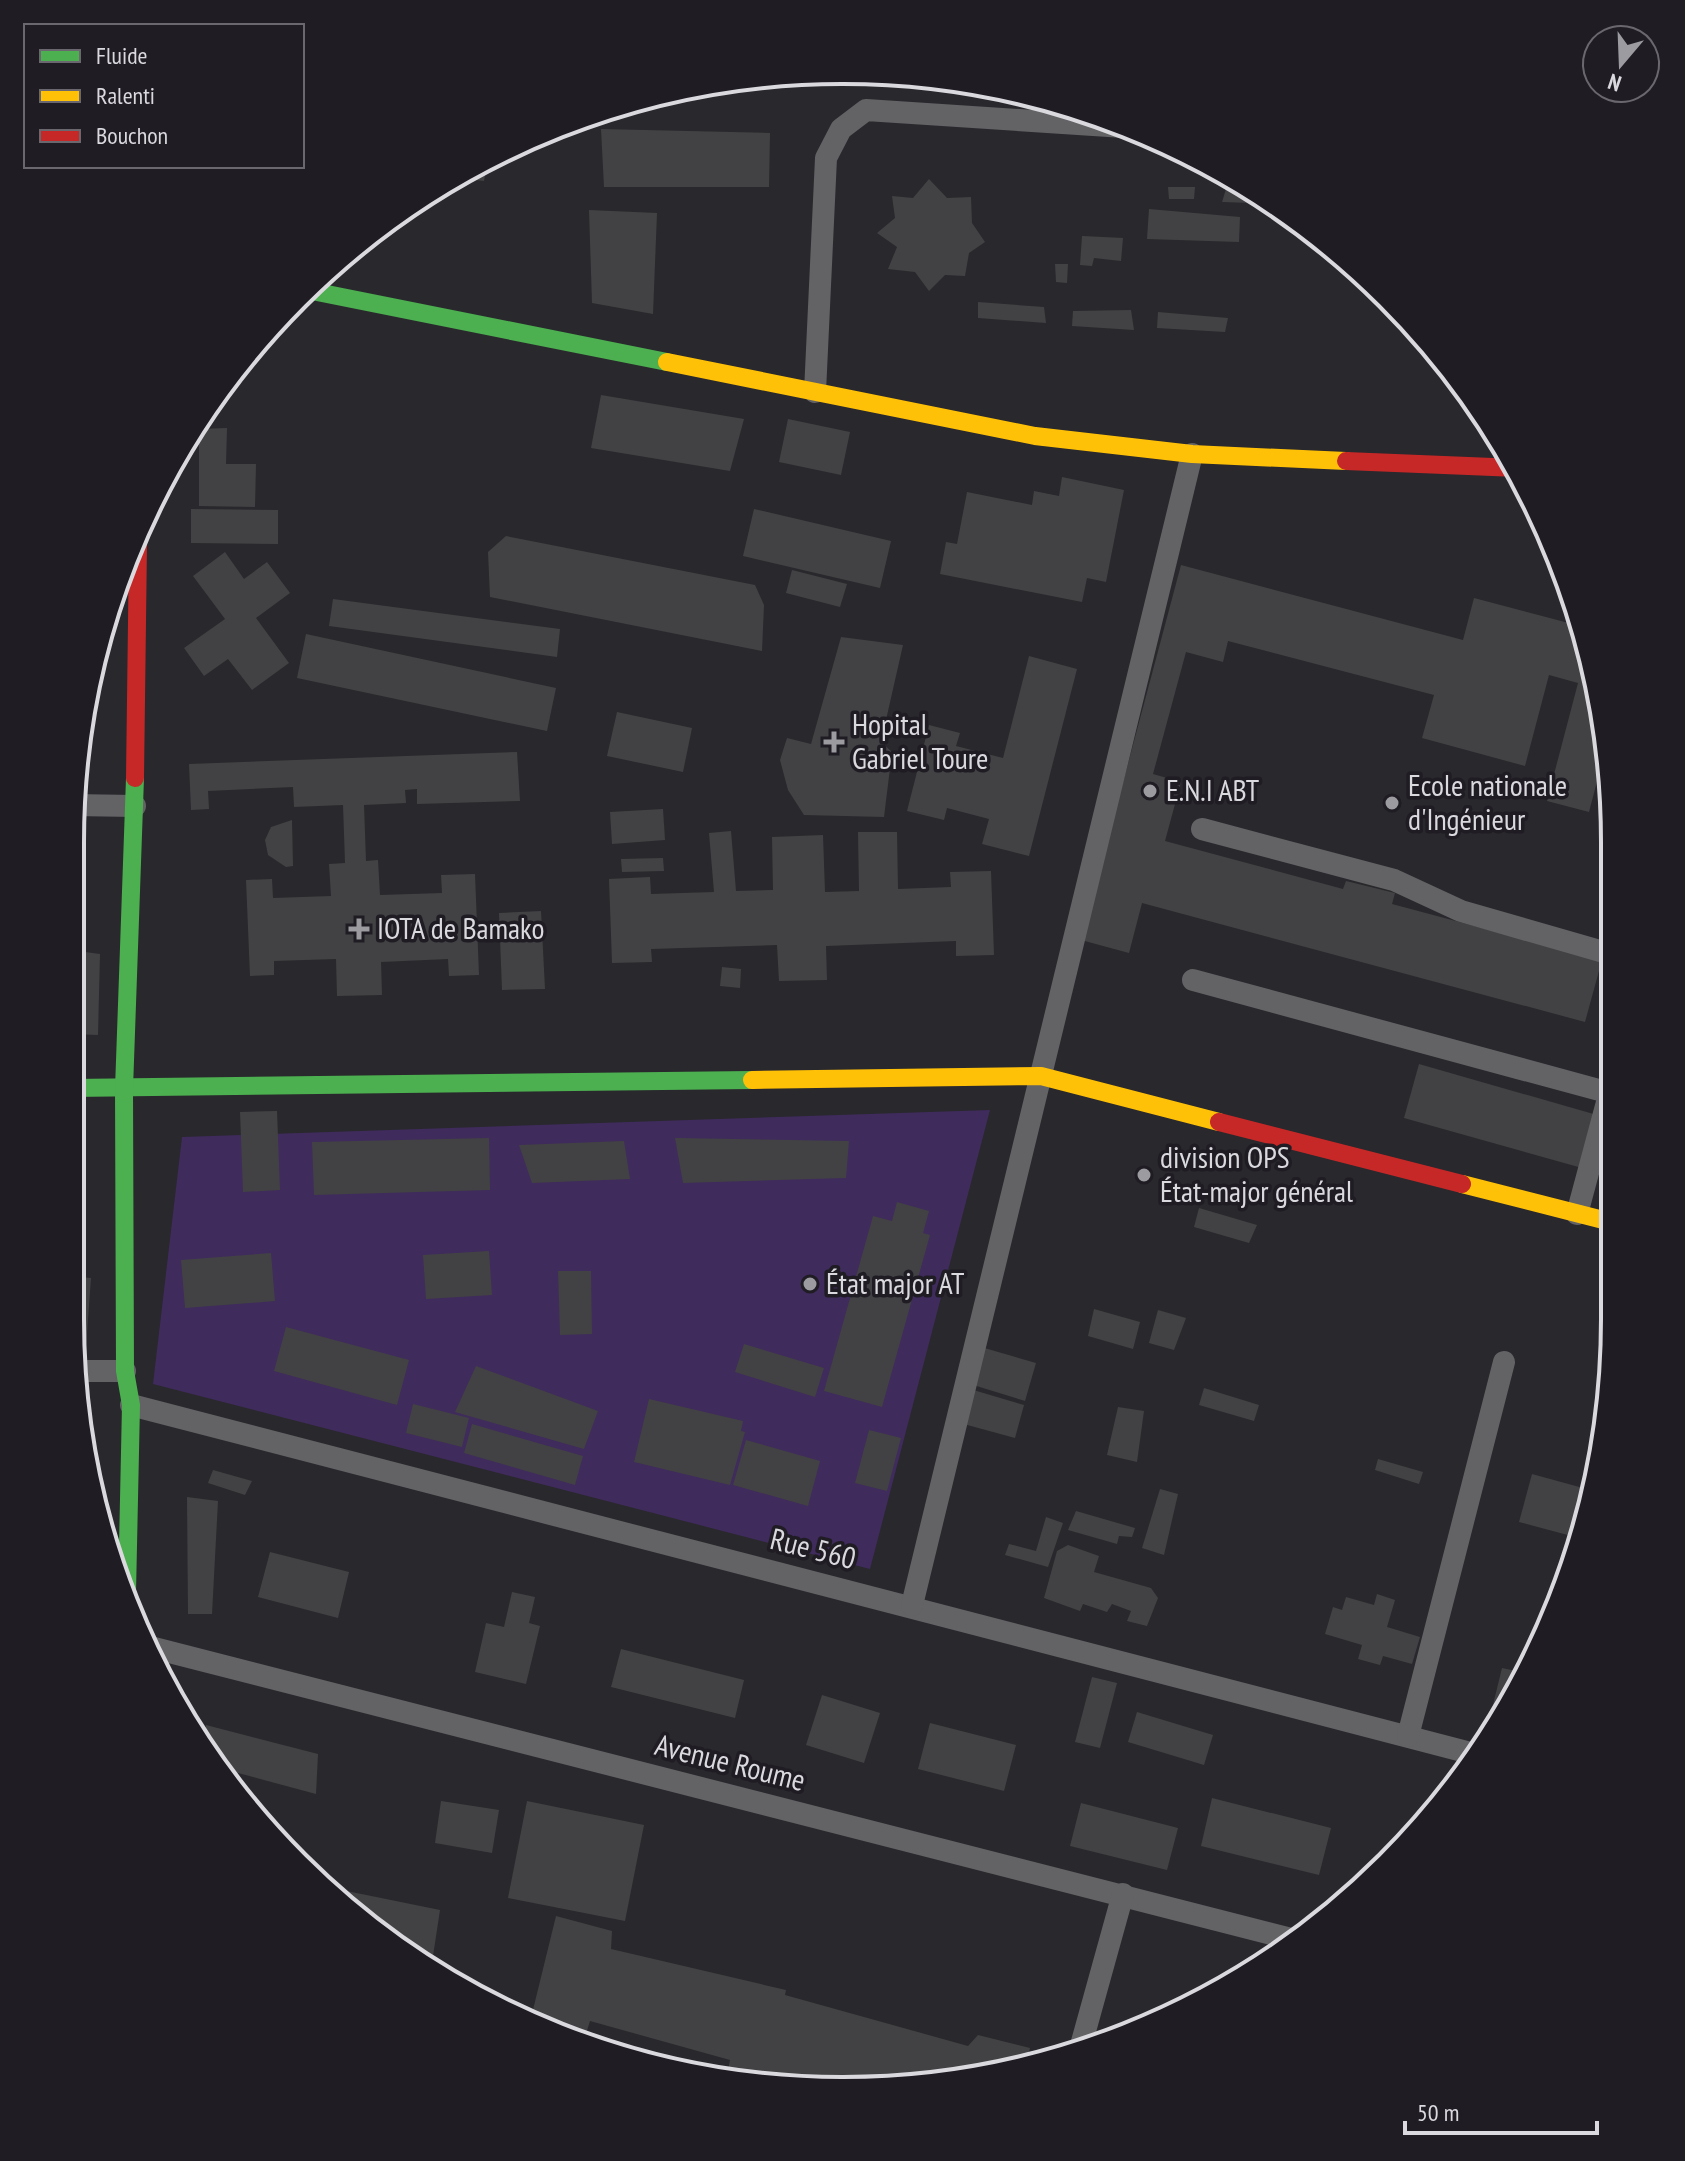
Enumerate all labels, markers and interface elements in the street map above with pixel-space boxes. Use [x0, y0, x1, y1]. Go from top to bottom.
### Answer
legend [24, 24, 304, 168]
north arrow [1581, 24, 1661, 104]
text: Fluide [96, 40, 147, 71]
text: N [1604, 68, 1625, 98]
text: Ralenti [96, 80, 155, 111]
text: Bouchon [96, 120, 168, 151]
place label: Hopital Gabriel Toure [852, 704, 988, 777]
marker: Hopital Gabriel Toure [823, 731, 845, 753]
place label: Ecole nationale d'Ingénieur [1408, 765, 1567, 838]
place label: E.N.I ABT [1166, 770, 1259, 809]
marker: E.N.I ABT [1141, 782, 1159, 800]
marker: Ecole nationale d'Ingénieur [1383, 794, 1401, 812]
place label: IOTA de Bamako [377, 908, 544, 947]
marker: IOTA de Bamako [348, 918, 370, 940]
place label: division OPS État-major général [1160, 1137, 1353, 1210]
marker: division OPS État-major général [1135, 1166, 1153, 1184]
place label: État major AT [826, 1263, 964, 1302]
marker: État major AT [801, 1275, 819, 1293]
street label: Rue 560 [767, 1518, 860, 1577]
street label: Avenue Roume [651, 1724, 809, 1799]
scale bar [1405, 2085, 1597, 2135]
text: 50 m [1417, 2097, 1459, 2128]

